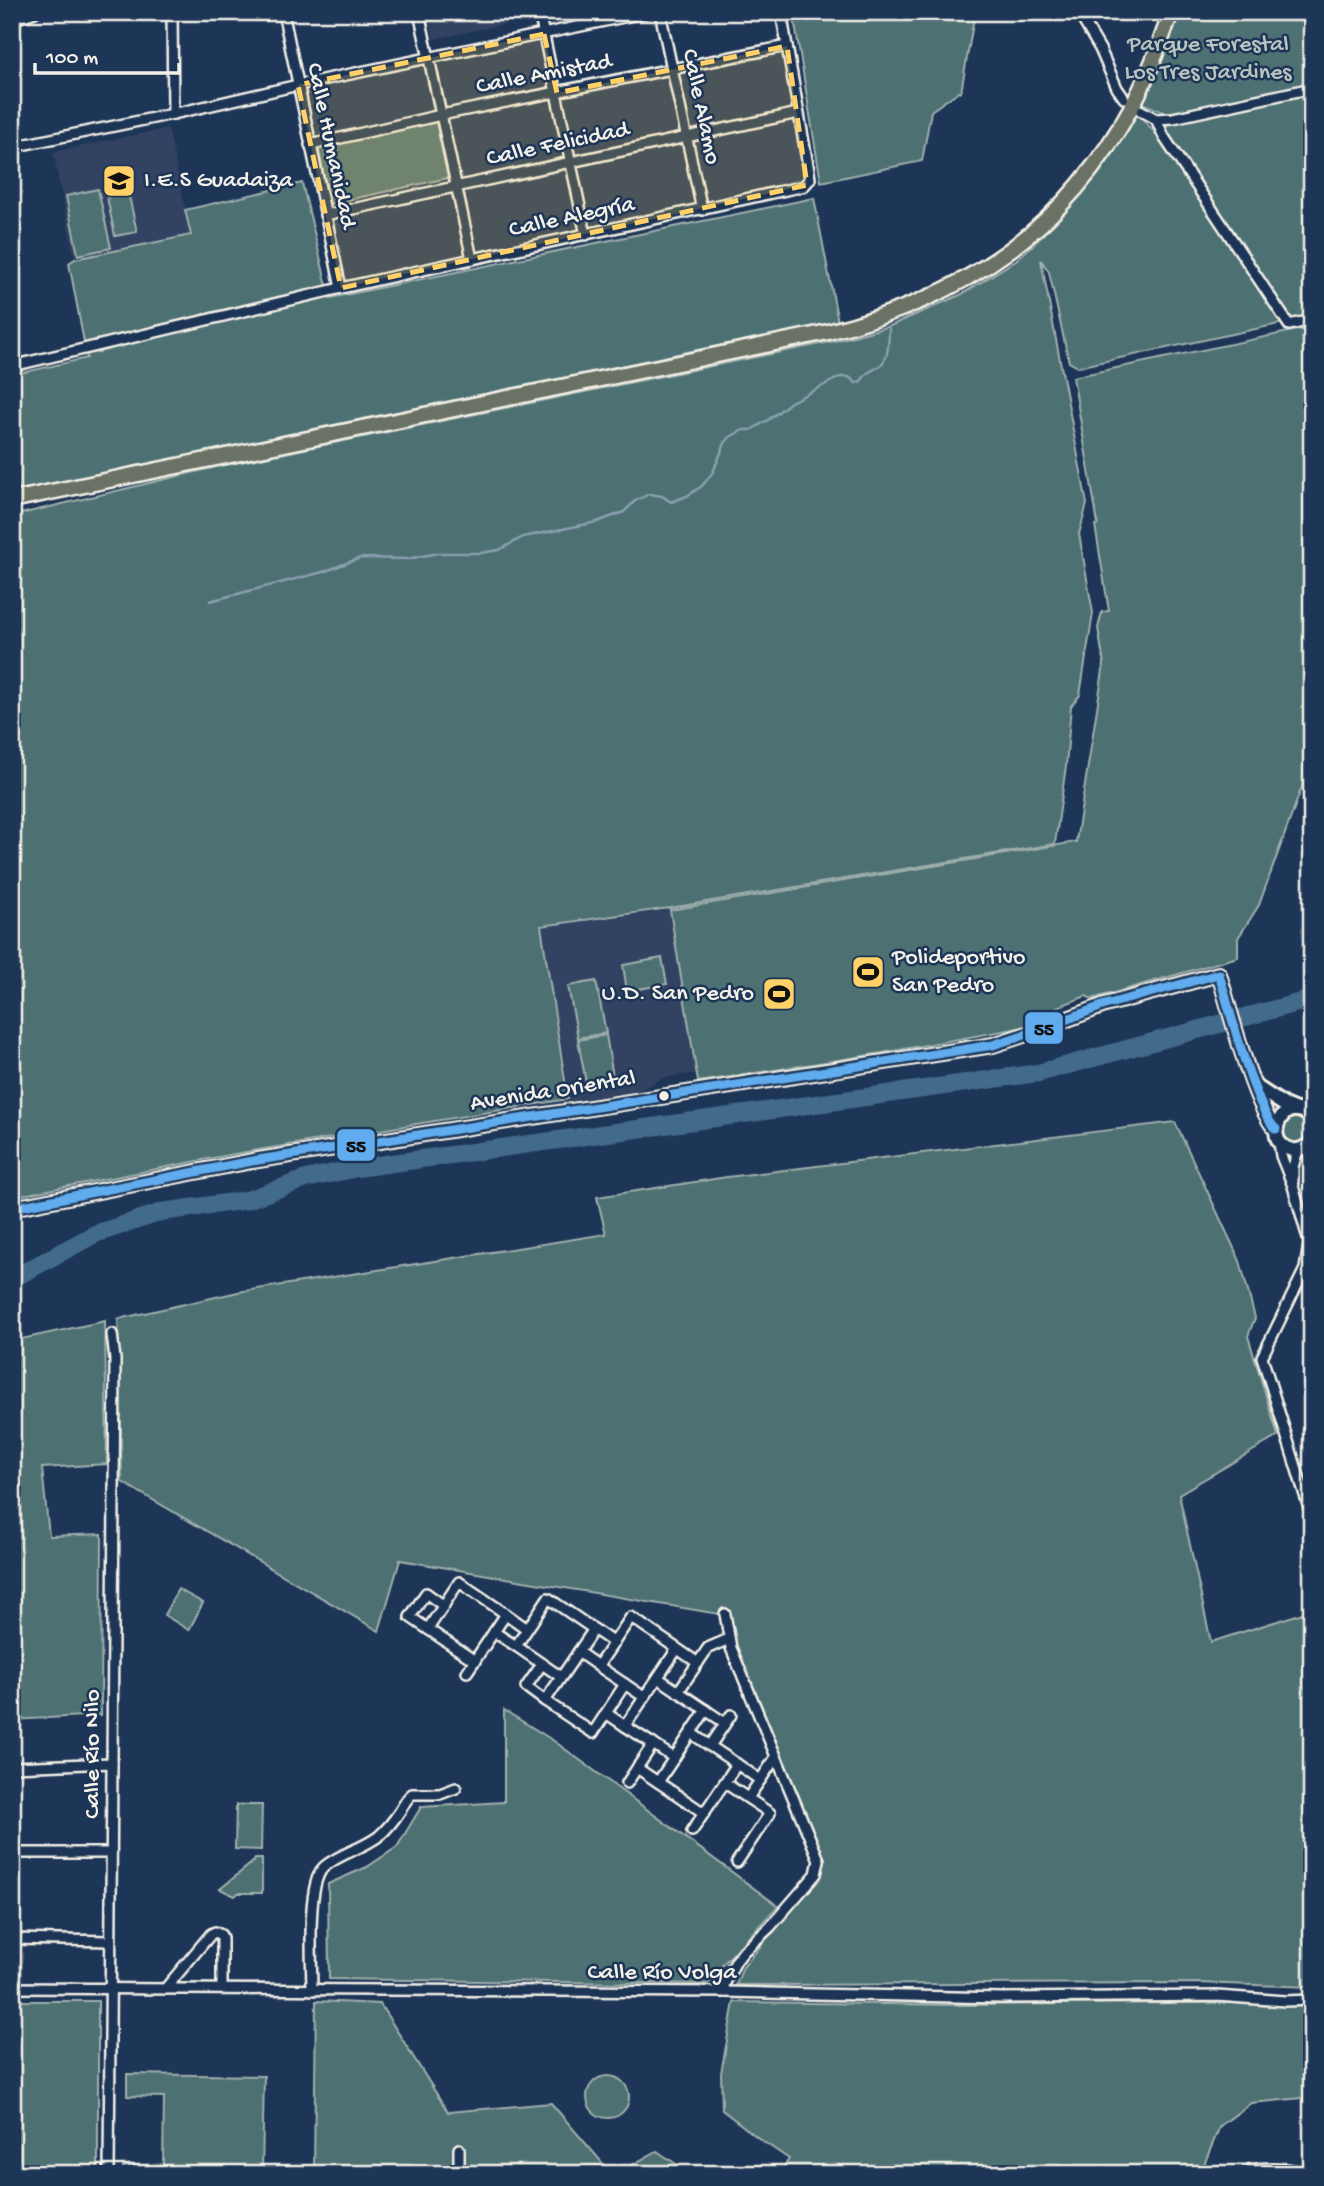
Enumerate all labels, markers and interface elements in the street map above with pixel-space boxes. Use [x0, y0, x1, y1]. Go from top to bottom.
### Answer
park label: Parque Forestal Los Tres Jardines [1125, 31, 1293, 88]
scale bar [35, 32, 178, 76]
text: 100 m [45, 47, 98, 72]
street label: Calle Amistad [474, 47, 616, 102]
street label: Calle Alamo [674, 47, 726, 167]
street label: Calle Humanidad [298, 61, 362, 233]
street label: Calle Felicidad [484, 115, 634, 174]
school or university icon: I.E.S Guadaiza [100, 162, 138, 200]
place label: I.E.S Guadaiza [144, 167, 294, 196]
street label: Calle Alegría [507, 190, 638, 245]
place label: Polideportivo San Pedro [891, 944, 1025, 1001]
sports icon: Polideportivo San Pedro [849, 953, 887, 991]
sports icon: U.D. San Pedro [760, 975, 798, 1013]
place label: U.D. San Pedro [602, 980, 754, 1009]
line badge: 55 [1024, 1011, 1064, 1045]
text: 55 [1034, 1020, 1054, 1043]
street label: Avenida Oriental [468, 1065, 638, 1119]
unlabelled marker [657, 1089, 671, 1103]
line badge: 55 [336, 1128, 376, 1162]
text: 55 [346, 1137, 366, 1160]
street label: Calle Río Nilo [79, 1689, 108, 1819]
street label: Calle Río Volga [588, 1959, 737, 1988]

